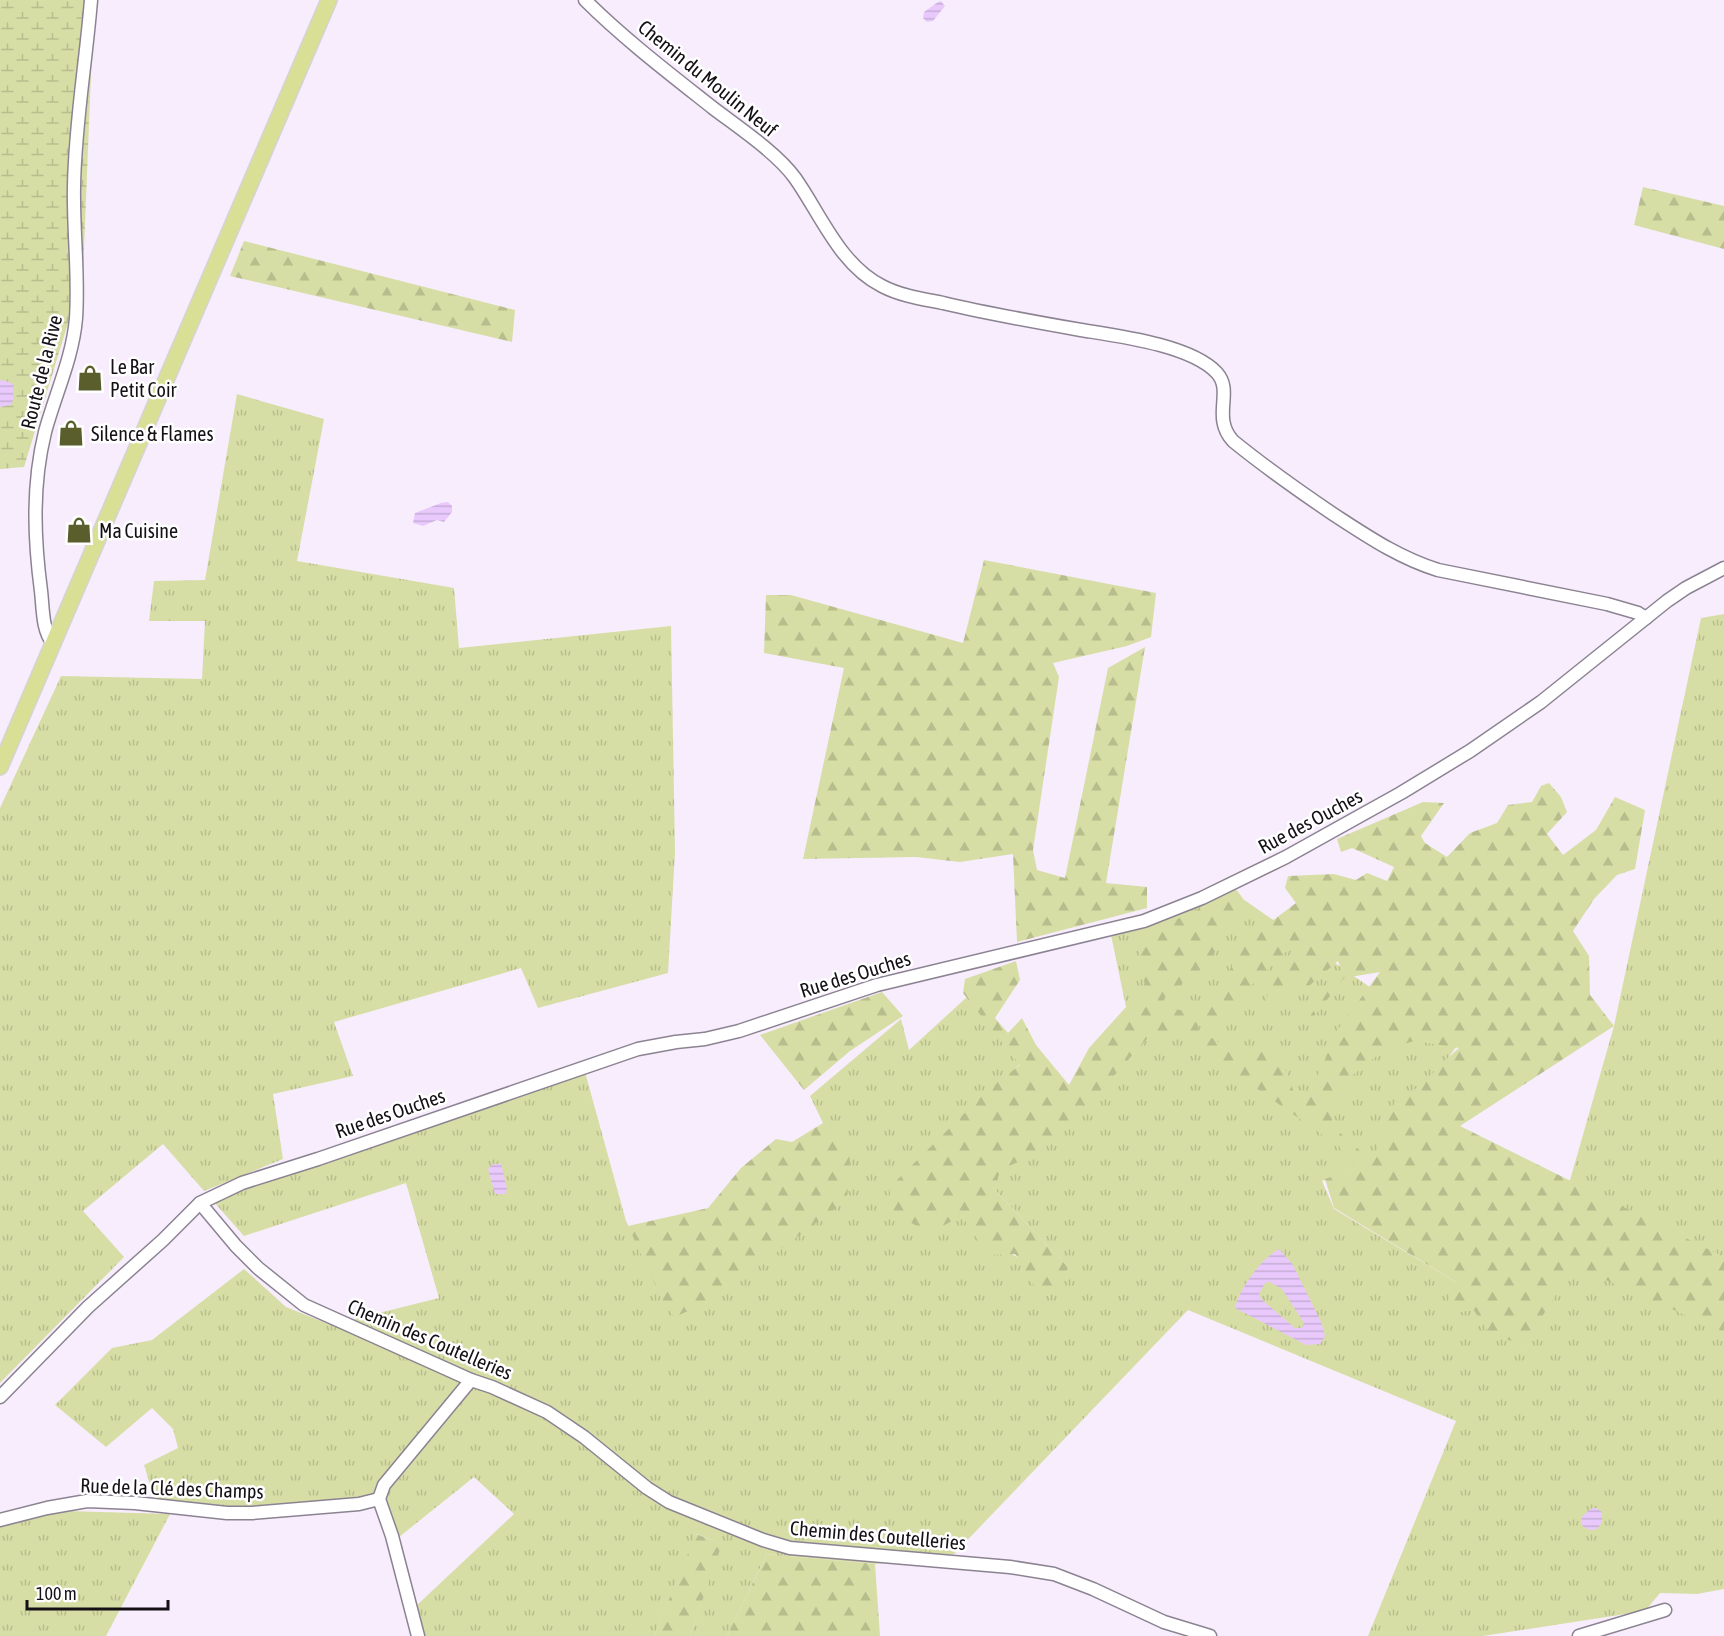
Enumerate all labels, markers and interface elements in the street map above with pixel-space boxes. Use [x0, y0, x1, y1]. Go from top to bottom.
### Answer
street label: Chemin du Moulin Neuf [634, 15, 782, 141]
street label: Route de la Rive [16, 313, 66, 431]
place label: Le Bar Petit Coir [110, 355, 178, 401]
shop icon: Le Bar Petit Coir [75, 363, 105, 393]
shop icon: Silence & Flames [56, 418, 86, 448]
place label: Silence & Flames [91, 422, 213, 445]
shop icon: Ma Cuisine [64, 515, 94, 545]
place label: Ma Cuisine [99, 519, 178, 542]
street label: Rue des Ouches [1254, 784, 1366, 858]
street label: Rue des Ouches [797, 946, 913, 1002]
street label: Rue des Ouches [332, 1084, 448, 1142]
street label: Chemin des Coutelleries [344, 1294, 516, 1384]
street label: Rue de la Clé des Champs [80, 1473, 264, 1503]
street label: Chemin des Coutelleries [789, 1516, 967, 1554]
scale bar [27, 1573, 168, 1611]
text: 100 m [36, 1583, 77, 1604]

